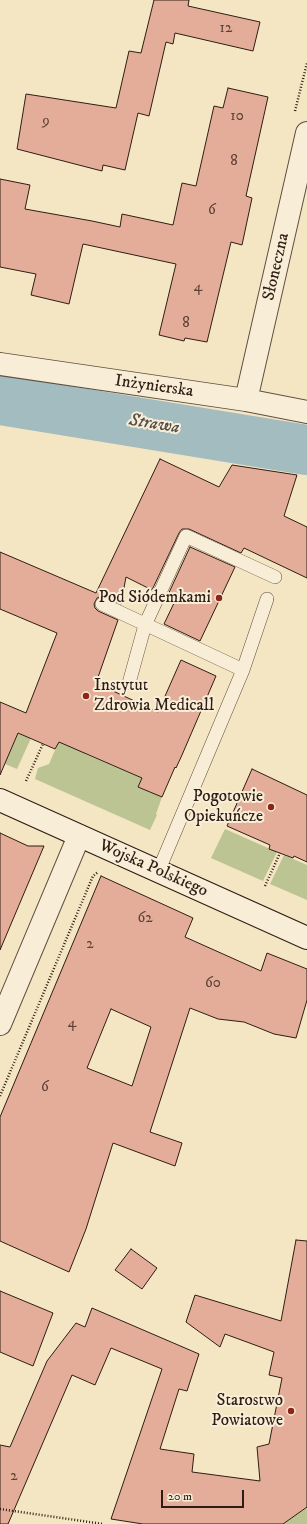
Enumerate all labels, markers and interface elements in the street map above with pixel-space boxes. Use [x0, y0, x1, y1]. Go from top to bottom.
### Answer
house number: 12 [220, 20, 232, 38]
house number: 10 [230, 108, 244, 126]
house number: 9 [42, 113, 50, 131]
house number: 8 [230, 153, 238, 171]
house number: 6 [208, 202, 216, 220]
street label: Słoneczna [259, 231, 295, 303]
house number: 4 [194, 279, 202, 297]
house number: 8 [182, 315, 190, 333]
street label: Inżynierska [113, 371, 195, 403]
water label: Strawa [127, 410, 181, 440]
place label: Pod Siódemkami [98, 588, 211, 608]
marker: Pod Siódemkami [214, 593, 224, 603]
place label: Instytut Zdrowia Medicall [94, 676, 214, 716]
marker: Instytut Zdrowia Medicall [81, 691, 91, 701]
place label: Pogotowie Opiekuńcze [184, 787, 263, 827]
marker: Pogotowie Opiekuńcze [266, 802, 276, 812]
street label: Wojska Polskiego [95, 836, 211, 902]
house number: 62 [137, 910, 153, 928]
house number: 2 [86, 936, 94, 954]
house number: 60 [205, 975, 221, 993]
house number: 4 [68, 1015, 76, 1033]
house number: 6 [41, 1079, 49, 1097]
place label: Starostwo Powiatowe [211, 1391, 283, 1431]
marker: Starostwo Powiatowe [286, 1406, 296, 1416]
house number: 2 [10, 1468, 18, 1486]
scale bar [163, 1482, 246, 1508]
text: 20 m [168, 1489, 192, 1504]

